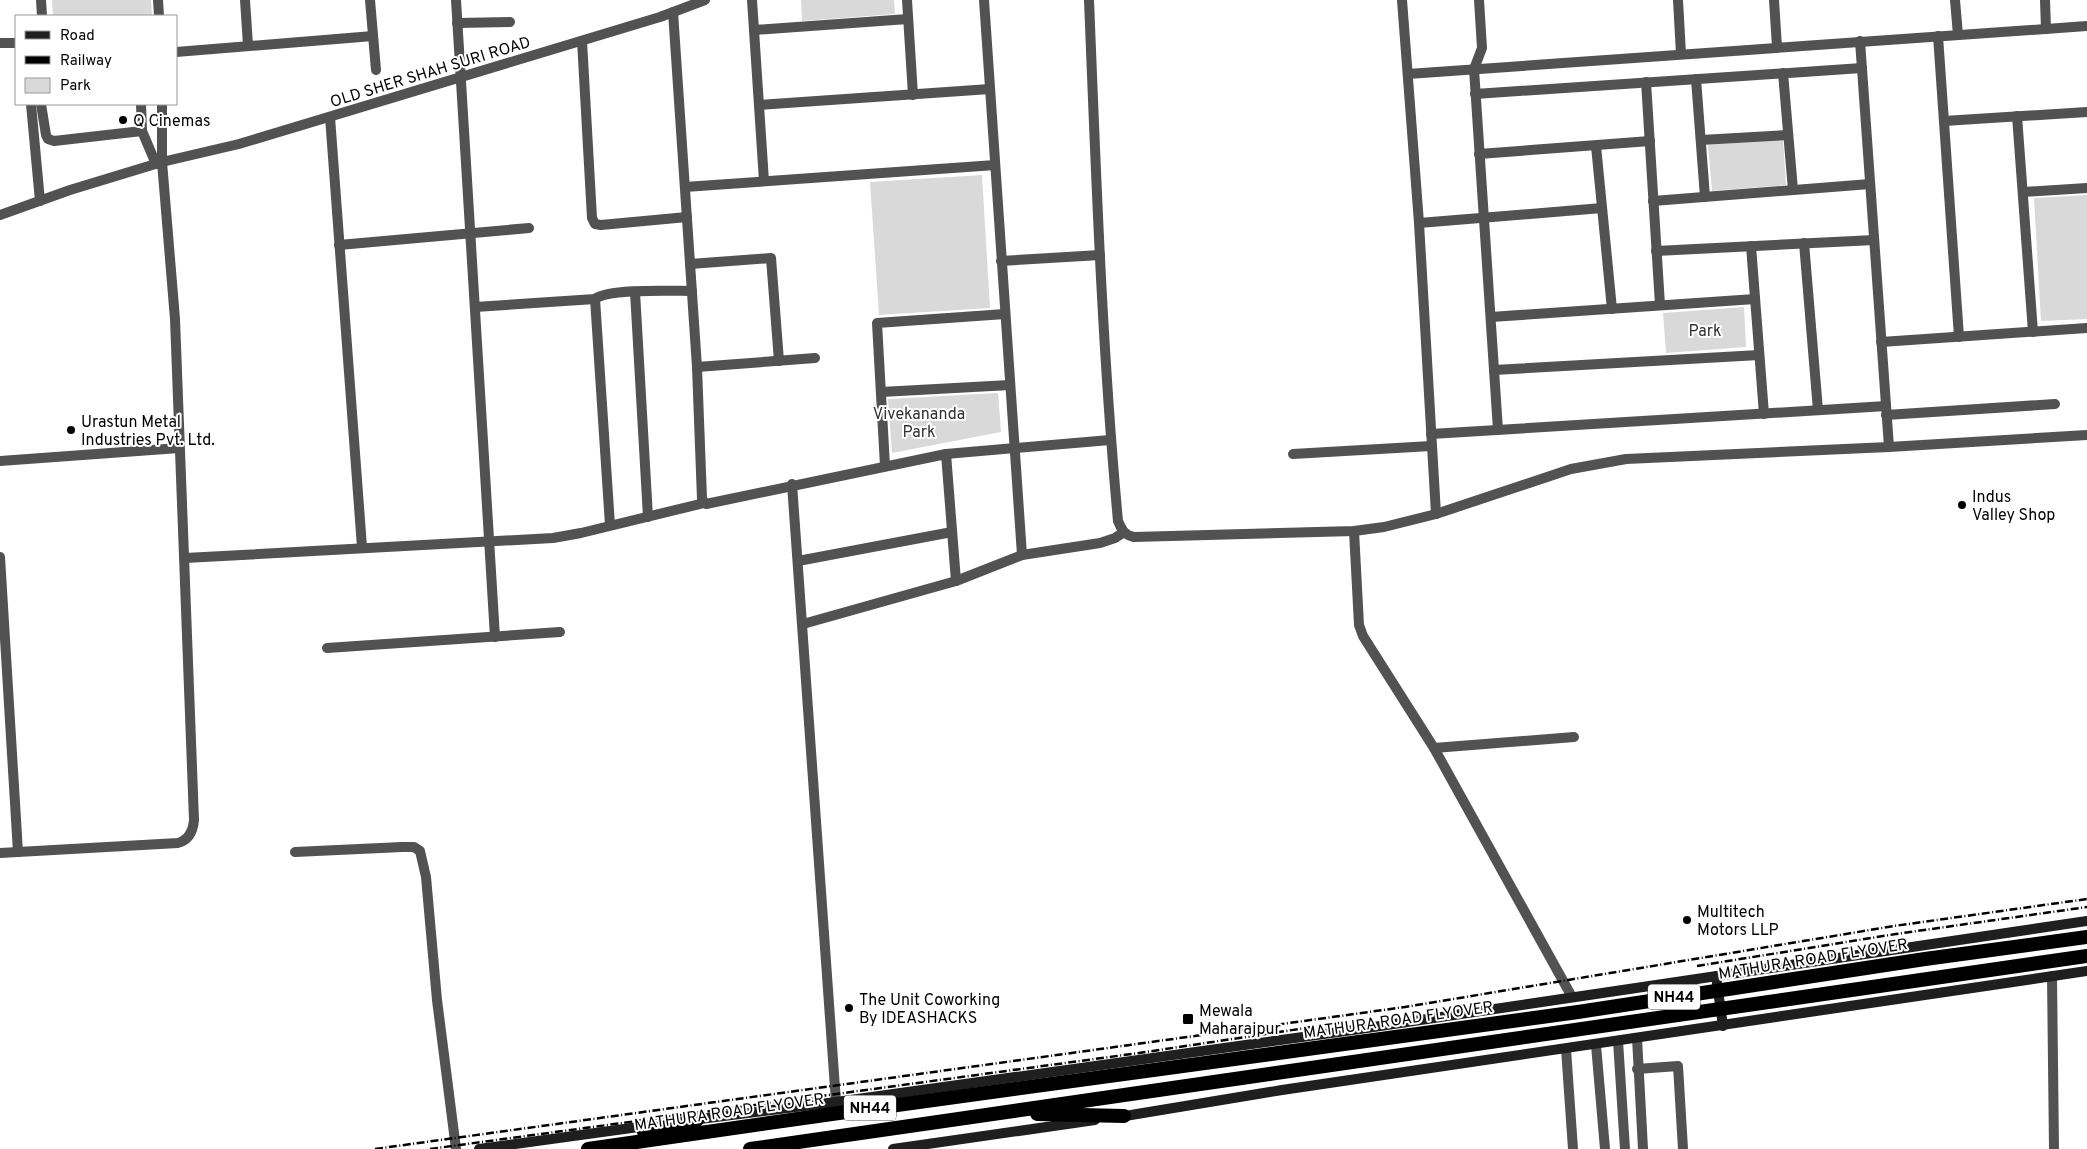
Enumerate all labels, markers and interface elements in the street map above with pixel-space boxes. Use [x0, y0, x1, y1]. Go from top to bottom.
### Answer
legend [15, 15, 178, 105]
text: Road [60, 27, 95, 46]
street label: OLD SHER SHAH SURI ROAD [328, 33, 533, 113]
text: Railway [60, 52, 112, 71]
text: Park [60, 77, 91, 96]
place label: Q Cinemas [133, 112, 210, 132]
marker: Q Cinemas [117, 114, 129, 126]
park label: Park [1688, 322, 1722, 342]
park label: Vivekananda Park [873, 405, 965, 443]
place label: Urastun Metal Industries Pvt. Ltd. [81, 413, 215, 451]
marker: Urastun Metal Industries Pvt. Ltd. [65, 424, 77, 436]
place label: Indus Valley Shop [1972, 488, 2055, 526]
marker: Indus Valley Shop [1956, 499, 1968, 511]
place label: Multitech Motors LLP [1697, 903, 1779, 941]
marker: Multitech Motors LLP [1681, 914, 1693, 926]
street label: MATHURA ROAD FLYOVER [1717, 935, 1910, 985]
road number: NH44 [1648, 984, 1700, 1010]
place label: The Unit Coworking By IDEASHACKS [859, 991, 1000, 1029]
street label: MATHURA ROAD FLYOVER [1302, 998, 1495, 1044]
marker: The Unit Coworking By IDEASHACKS [843, 1002, 855, 1014]
place label: Mewala Maharajpur [1199, 1002, 1281, 1040]
marker: Mewala Maharajpur [1181, 1012, 1195, 1026]
street label: MATHURA ROAD FLYOVER [633, 1090, 826, 1136]
road number: NH44 [844, 1096, 896, 1120]

